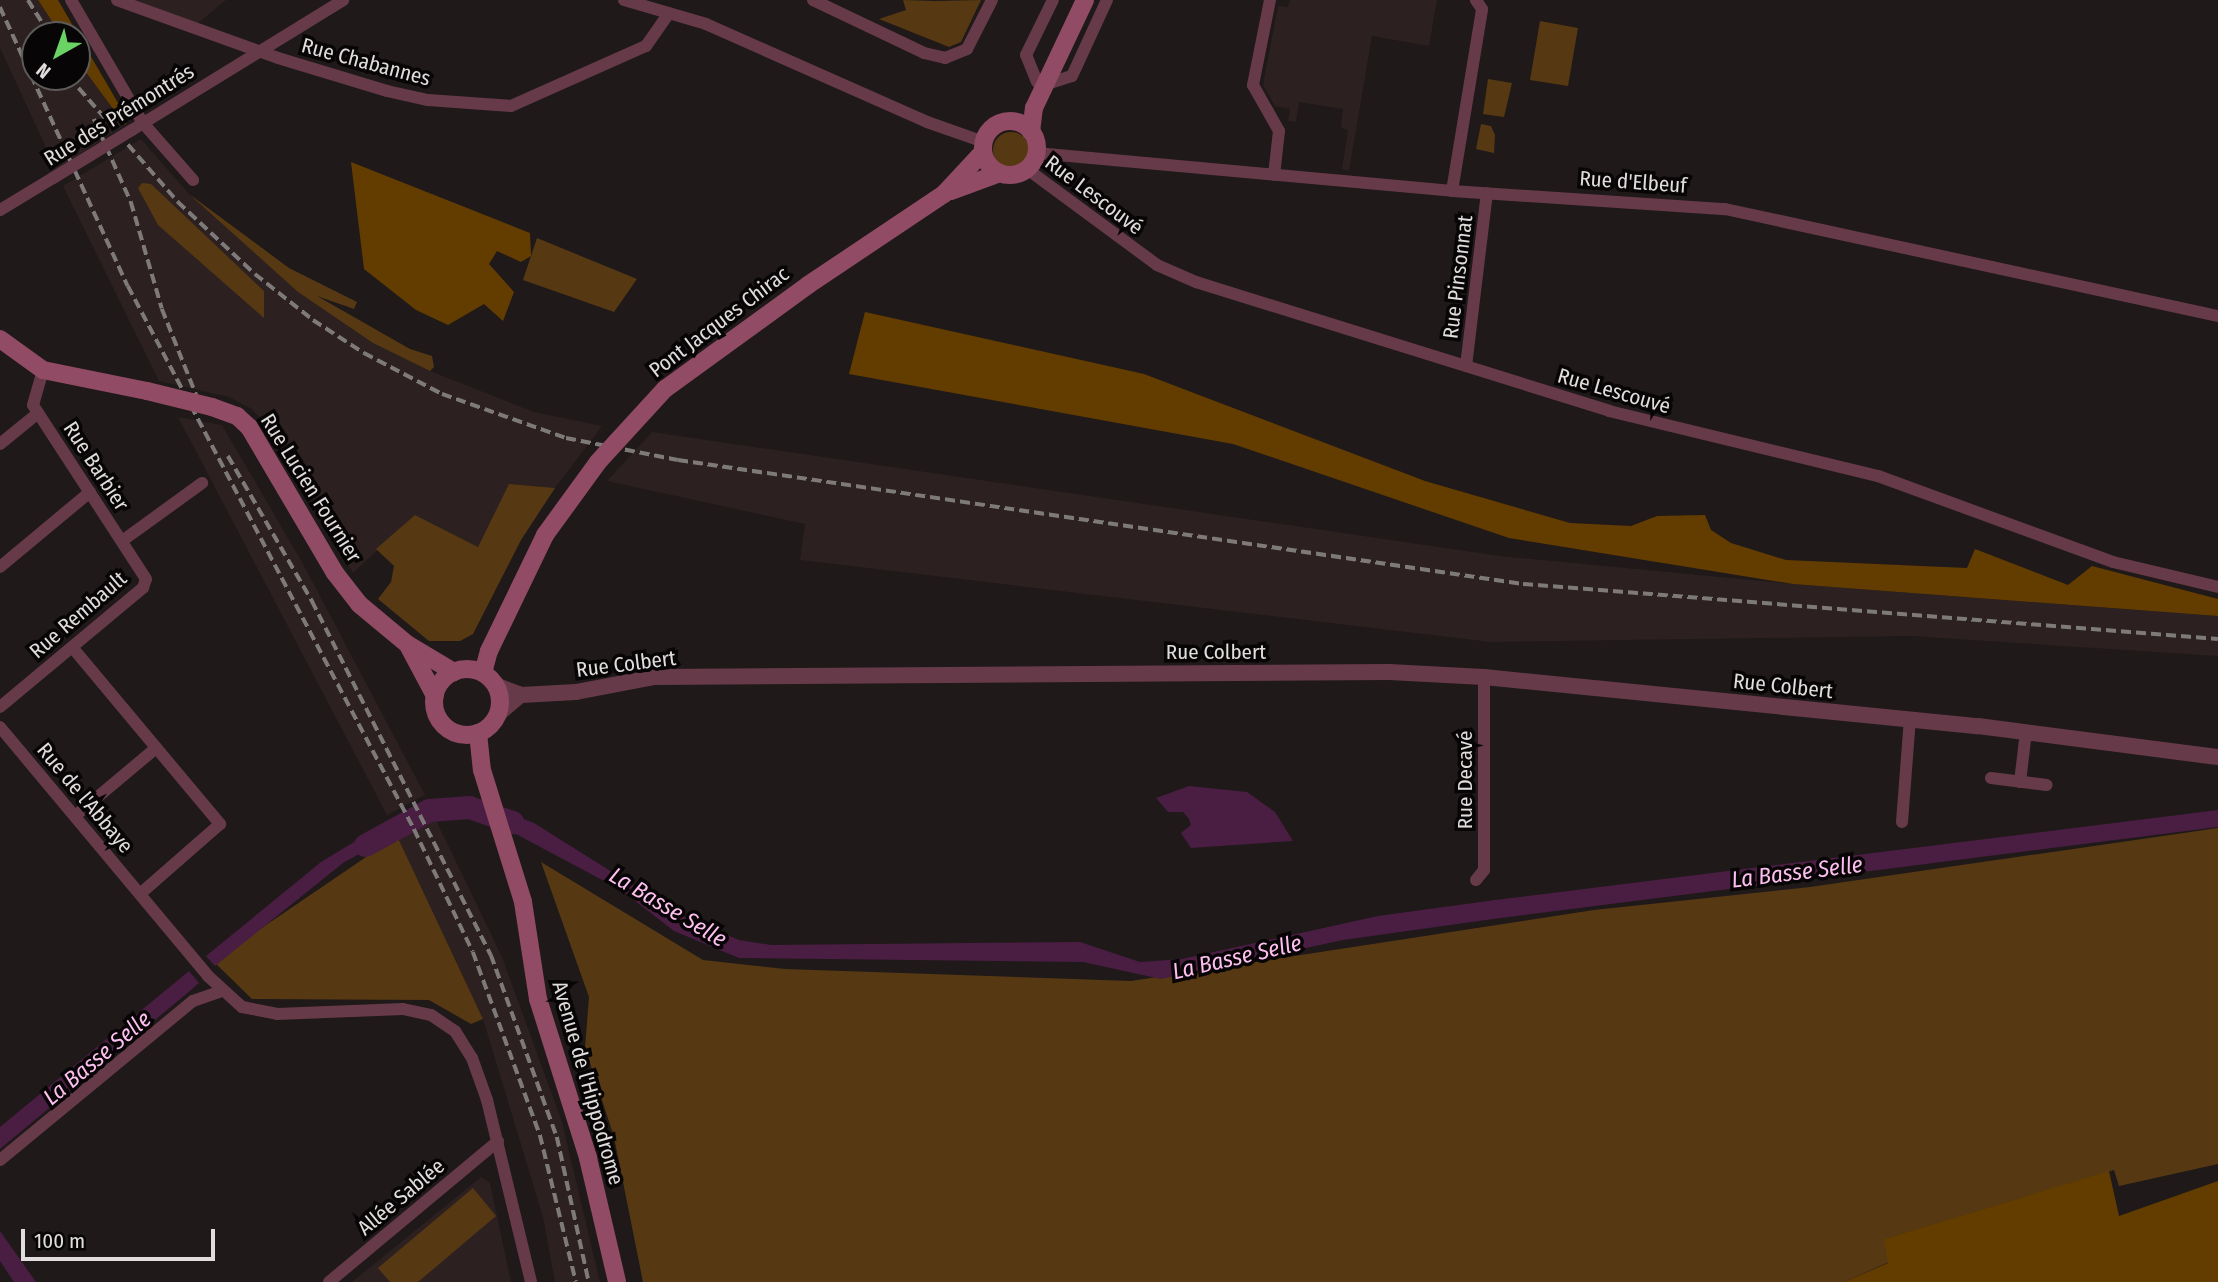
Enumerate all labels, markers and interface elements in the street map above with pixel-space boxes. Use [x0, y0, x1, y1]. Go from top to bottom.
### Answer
north arrow [21, 21, 91, 91]
street label: Rue Chabannes [299, 33, 433, 91]
text: N [32, 58, 55, 83]
street label: Rue des Prémontrés [39, 59, 199, 171]
street label: Rue Lescouvé [1040, 150, 1148, 240]
street label: Rue d'Elbeuf [1579, 166, 1687, 198]
street label: Rue Pinsonnat [1438, 214, 1478, 340]
street label: Pont Jacques Chirac [644, 261, 794, 383]
street label: Rue Lescouvé [1555, 363, 1673, 419]
street label: Rue Lucien Fournier [255, 409, 367, 567]
street label: Rue Barbier [58, 417, 134, 515]
street label: Rue Rembault [24, 566, 132, 664]
street label: Rue Colbert [1166, 639, 1266, 665]
street label: Rue Colbert [575, 645, 677, 683]
street label: Rue Colbert [1732, 668, 1834, 704]
street label: Rue Decavé [1452, 731, 1478, 829]
street label: Rue de l'Abbaye [32, 738, 138, 858]
water label: La Basse Selle [1730, 850, 1864, 894]
water label: La Basse Selle [604, 861, 732, 953]
water label: La Basse Selle [1170, 929, 1304, 985]
street label: Avenue de l'Hippodrome [547, 978, 629, 1188]
water label: La Basse Selle [38, 1005, 156, 1111]
street label: Allée Sablée [352, 1153, 450, 1241]
scale bar [24, 1216, 219, 1260]
text: 100 m [34, 1228, 85, 1254]

